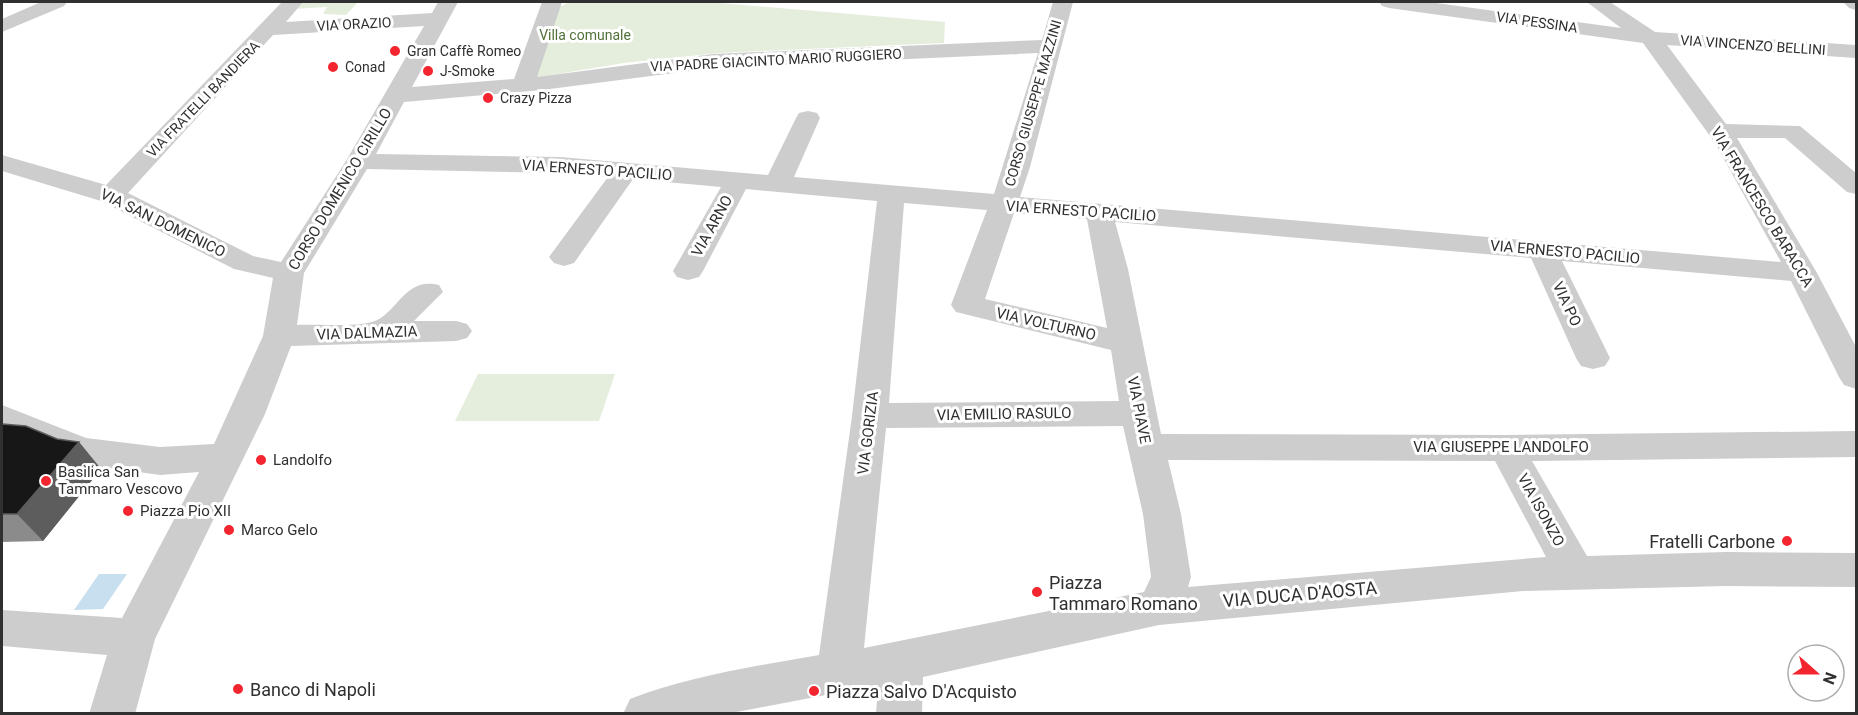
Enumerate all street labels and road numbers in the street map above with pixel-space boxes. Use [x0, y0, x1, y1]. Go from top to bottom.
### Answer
street label: VIA PESSINA [1495, 8, 1579, 36]
street label: VIA ORAZIO [316, 14, 392, 34]
street label: CORSO GIUSEPPE MAZZINI [1002, 18, 1064, 188]
street label: VIA VINCENZO BELLINI [1680, 32, 1826, 58]
street label: VIA FRATELLI BANDIERA [143, 38, 263, 160]
street label: VIA PADRE GIACINTO MARIO RUGGIERO [650, 45, 902, 75]
street label: CORSO DOMENICO CIRILLO [284, 105, 396, 273]
street label: VIA FRANCESCO BARACCA [1707, 124, 1817, 291]
street label: VIA ERNESTO PACILIO [521, 156, 673, 184]
street label: VIA SAN DOMENICO [97, 185, 229, 261]
street label: VIA ARNO [688, 192, 736, 260]
street label: VIA ERNESTO PACILIO [1005, 197, 1157, 225]
street label: VIA ERNESTO PACILIO [1489, 236, 1641, 268]
street label: VIA PO [1549, 279, 1585, 329]
street label: VIA VOLTURNO [994, 304, 1098, 344]
street label: VIA DALMAZIA [316, 322, 418, 344]
street label: VIA PIAVE [1124, 375, 1154, 446]
street label: VIA GORIZIA [854, 390, 882, 476]
street label: VIA EMILIO RASULO [936, 404, 1072, 424]
street label: VIA GIUSEPPE LANDOLFO [1413, 438, 1589, 456]
street label: VIA ISONZO [1514, 470, 1568, 550]
street label: VIA DUCA D'AOSTA [1222, 577, 1378, 611]

